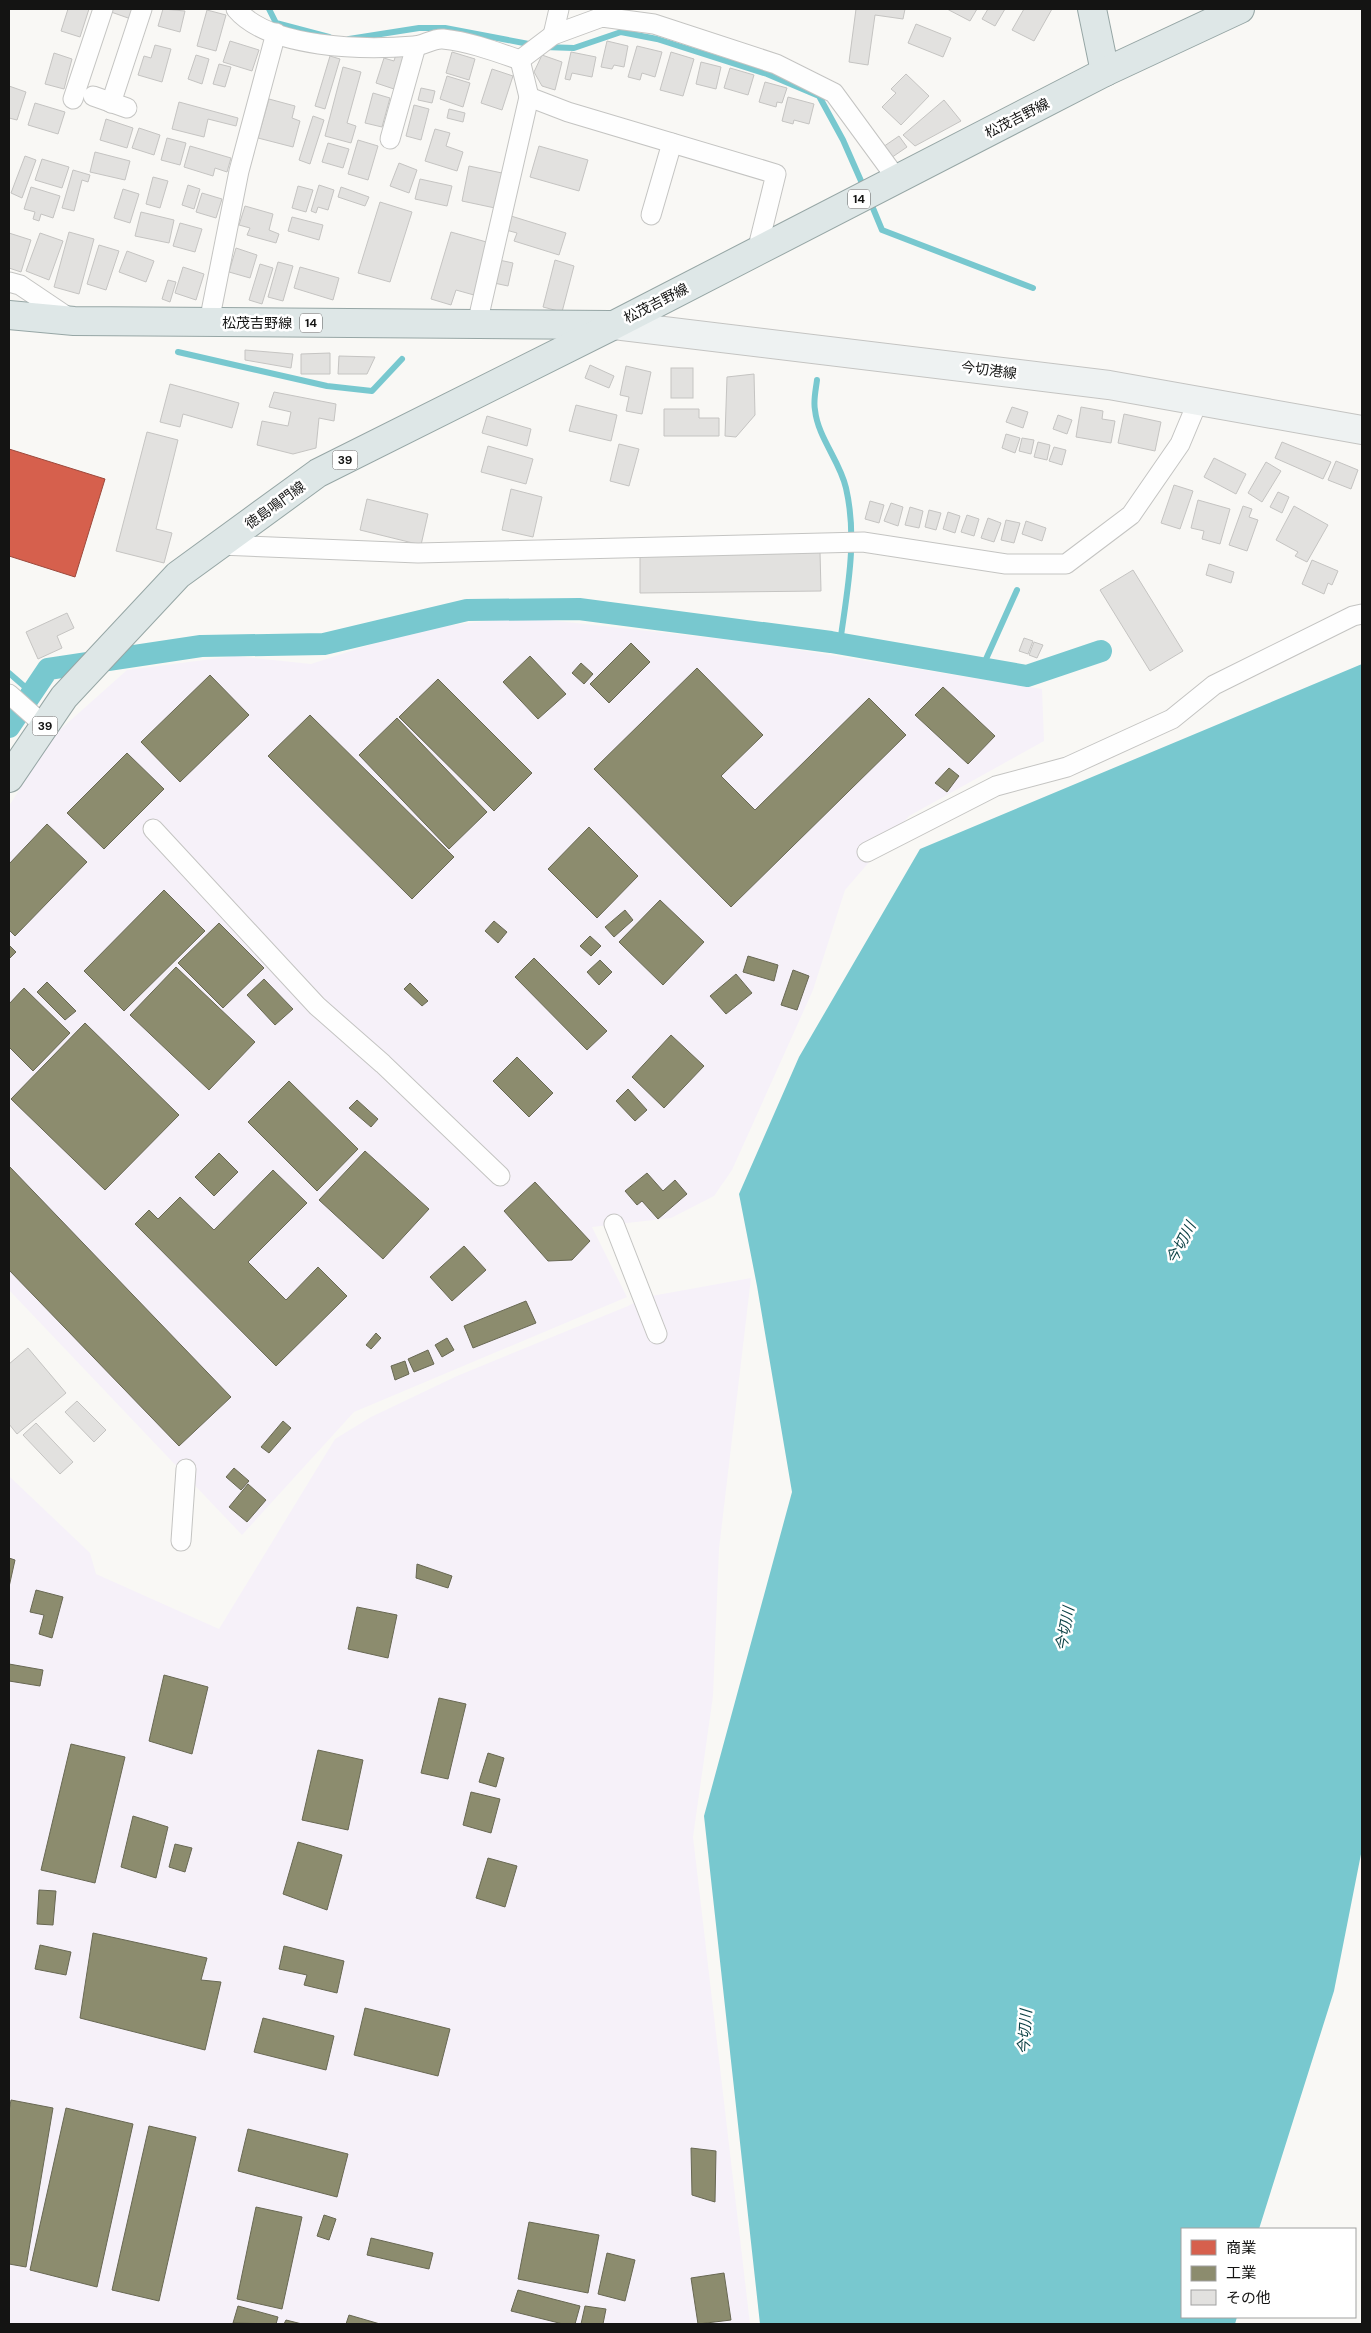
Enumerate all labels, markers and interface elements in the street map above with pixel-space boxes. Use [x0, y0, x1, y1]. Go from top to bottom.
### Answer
street label: 松茂吉野線 [982, 94, 1052, 142]
road number: 14 [848, 190, 870, 208]
street label: 松茂吉野線 [621, 279, 691, 327]
street label: 松茂吉野線 [222, 314, 292, 332]
road number: 14 [300, 314, 322, 332]
street label: 今切港線 [960, 358, 1018, 382]
road number: 39 [332, 450, 358, 470]
street label: 徳島鳴門線 [241, 477, 309, 533]
road number: 39 [32, 716, 58, 736]
water label: 今切川 [1162, 1217, 1201, 1268]
water label: 今切川 [1051, 1603, 1079, 1653]
water label: 今切川 [1014, 2007, 1036, 2055]
legend [1181, 2228, 1356, 2318]
text: 商業 [1226, 2238, 1256, 2258]
text: 工業 [1226, 2263, 1256, 2283]
text: その他 [1226, 2288, 1271, 2308]

